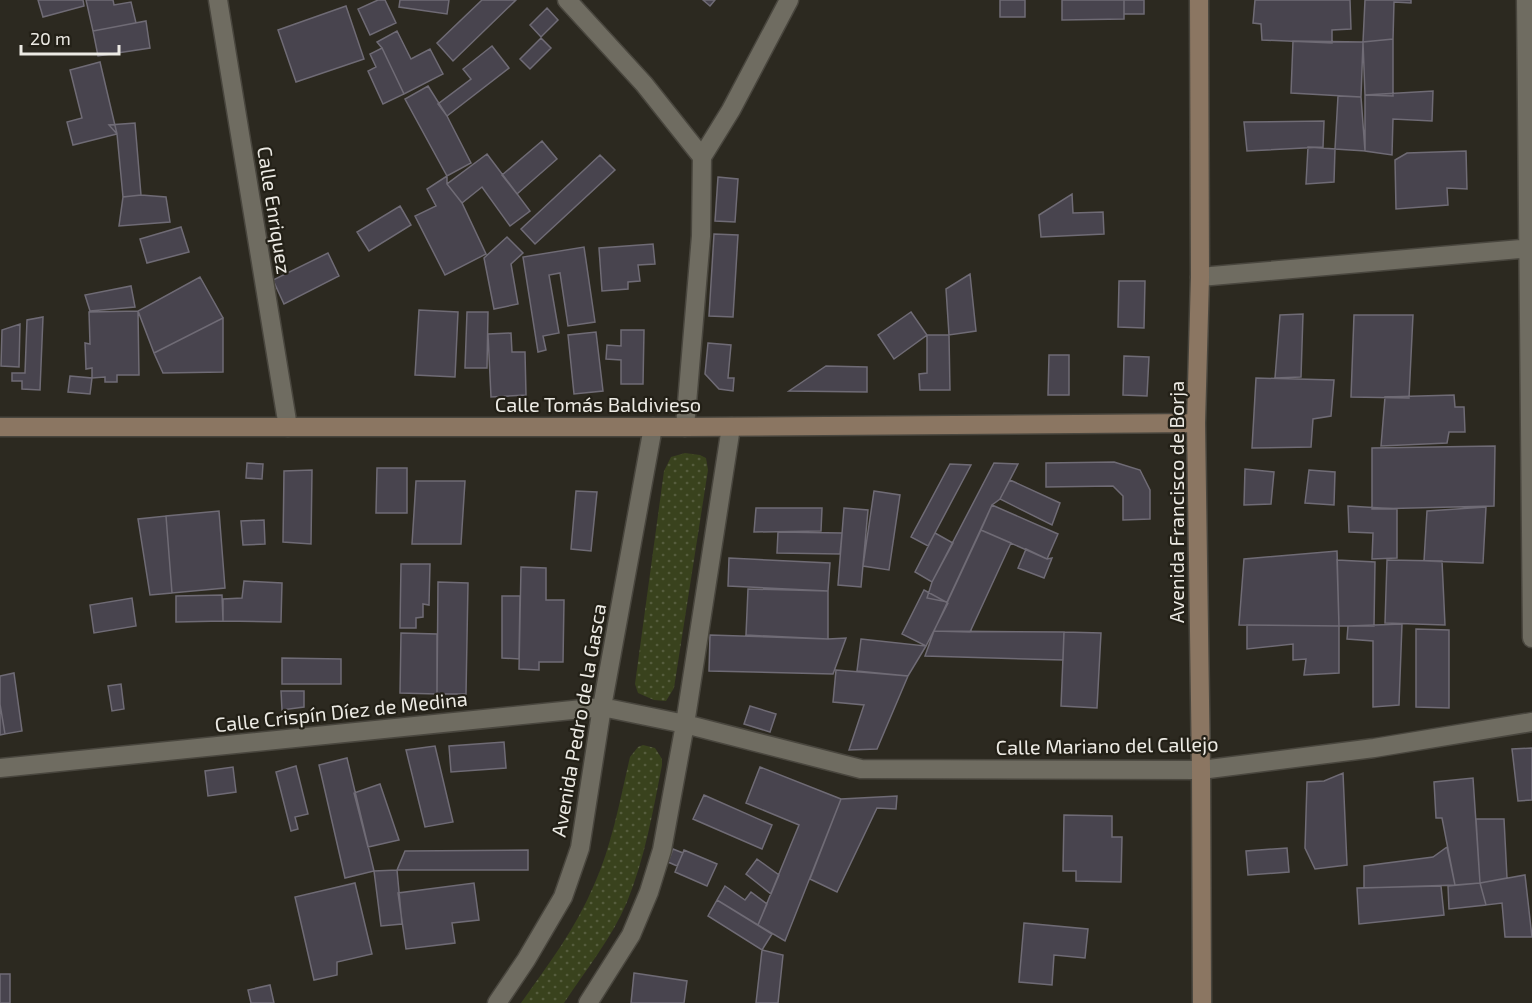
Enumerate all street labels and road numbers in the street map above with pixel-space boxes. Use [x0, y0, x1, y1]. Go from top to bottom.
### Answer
street label: Calle Enriquez [253, 144, 297, 276]
street label: Avenida Francisco de Borja [1164, 381, 1188, 623]
street label: Calle Tomás Baldivieso [495, 392, 701, 416]
street label: Avenida Pedro de la Gasca [546, 601, 610, 839]
street label: Calle Crispín Díez de Medina [213, 686, 469, 736]
street label: Calle Mariano del Callejo [995, 731, 1219, 759]

